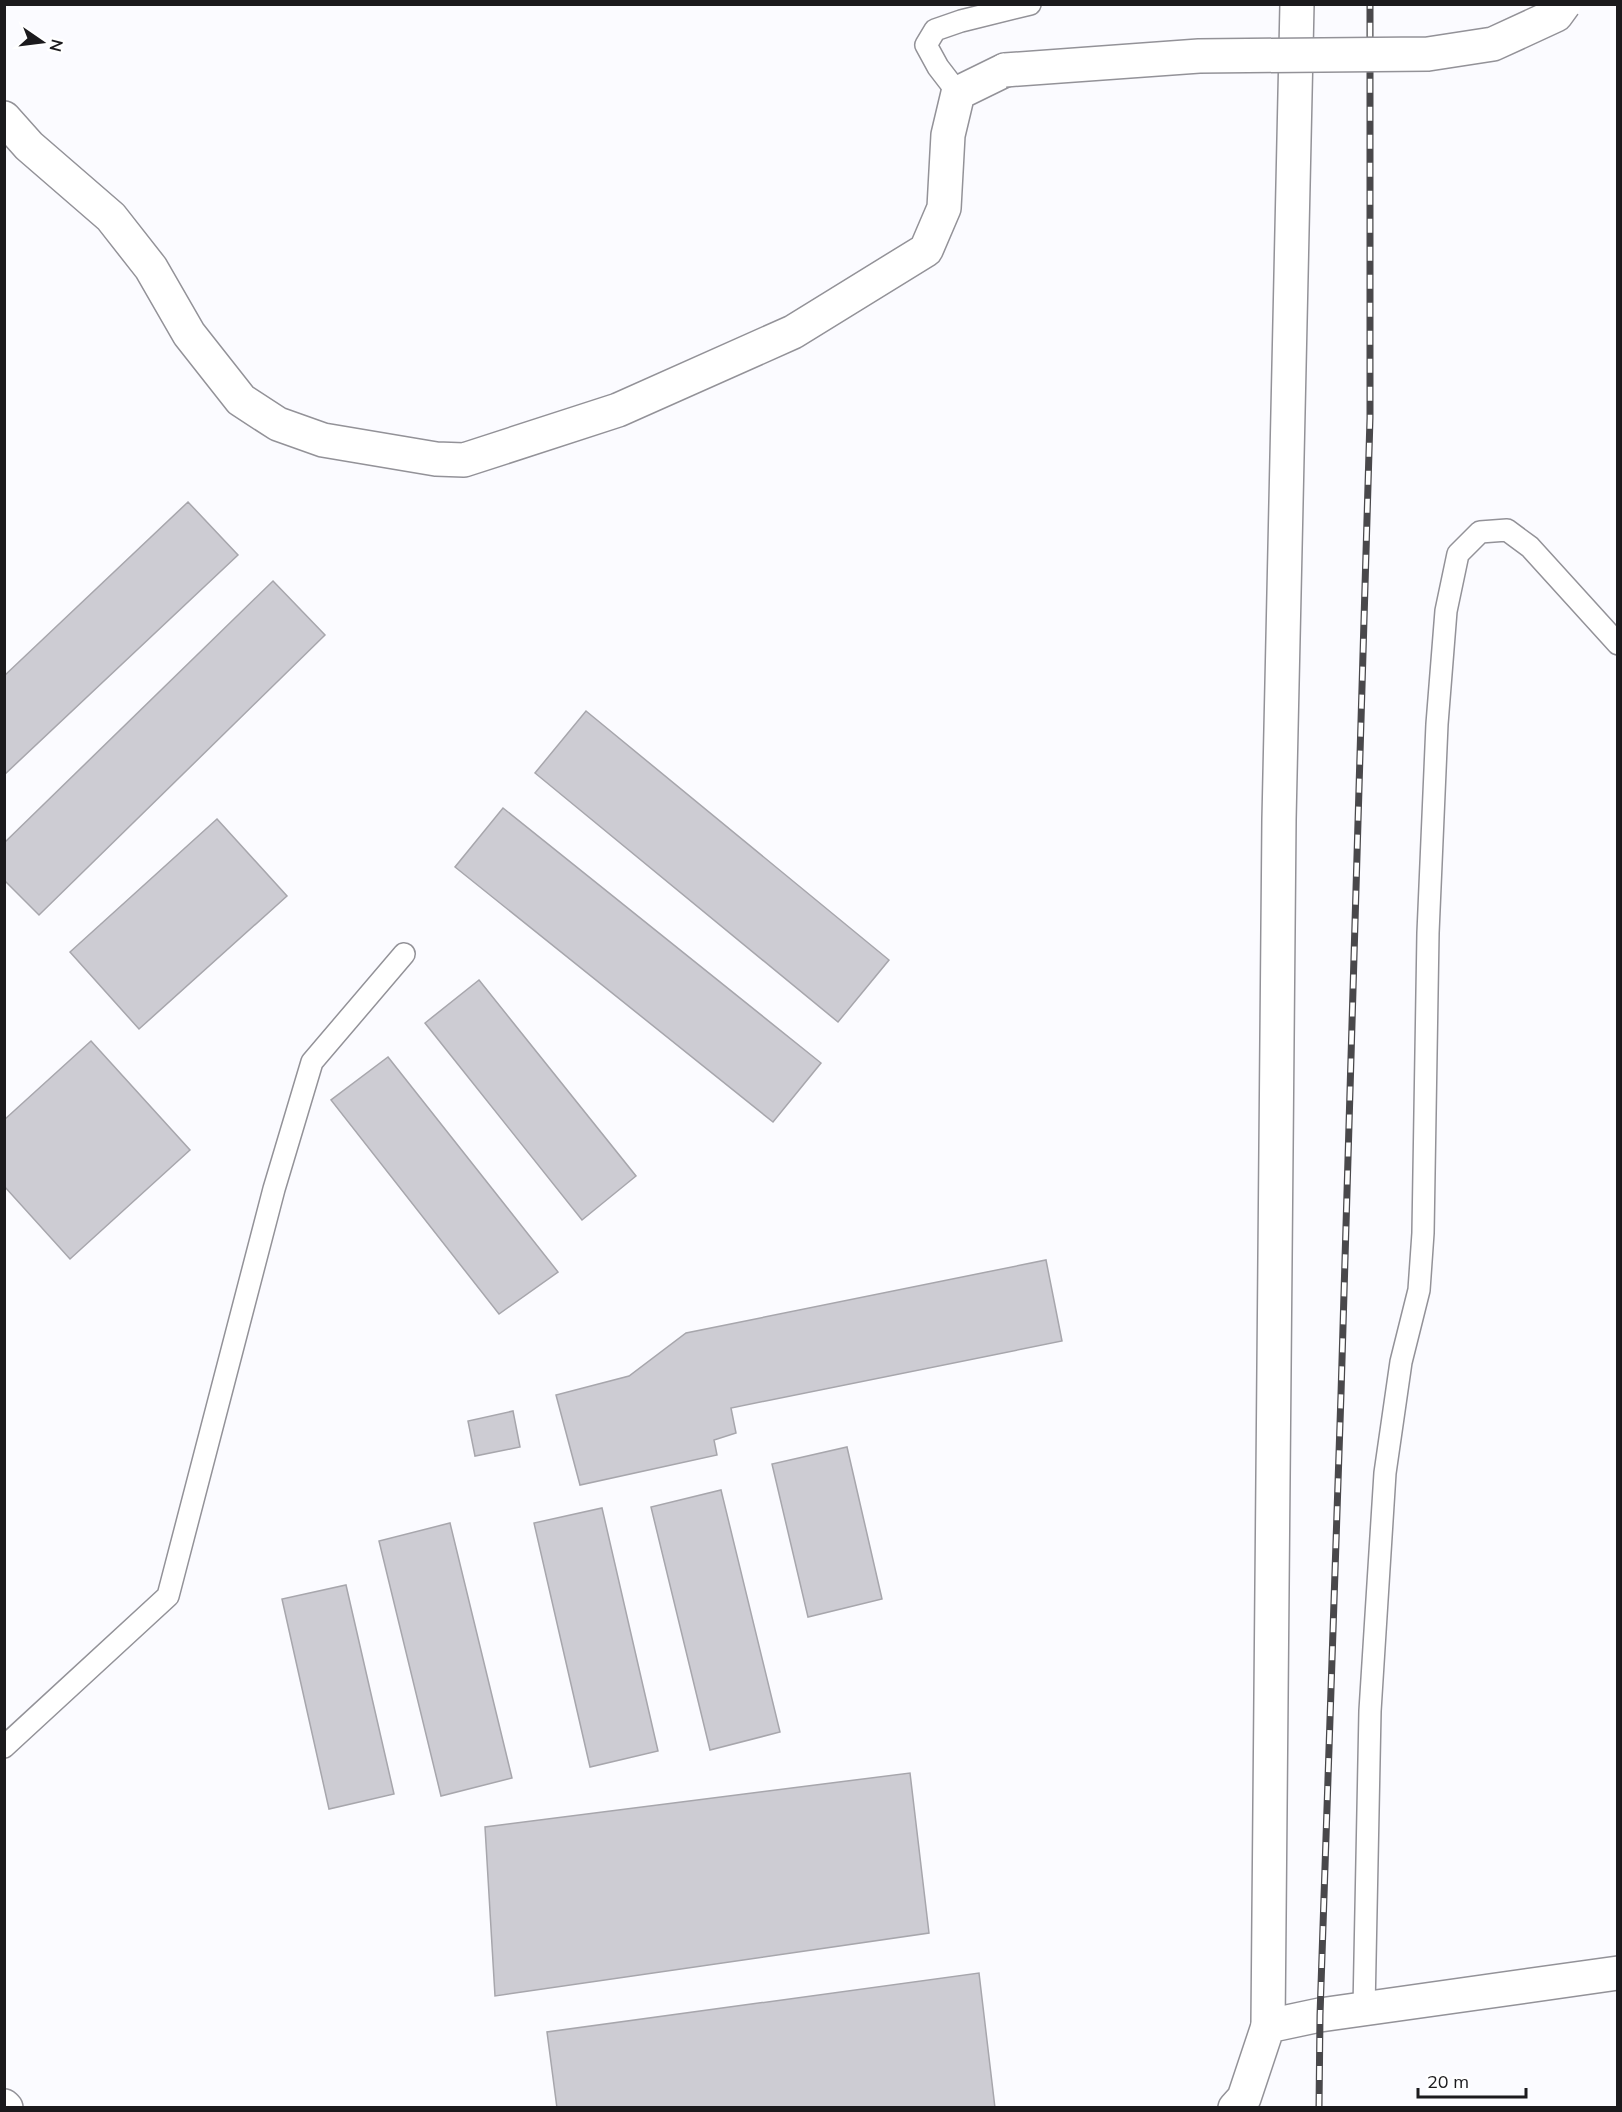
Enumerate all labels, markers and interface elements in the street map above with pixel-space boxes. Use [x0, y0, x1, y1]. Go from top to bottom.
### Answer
north arrow [12, 12, 72, 72]
text: N [45, 37, 68, 54]
scale bar [1418, 2061, 1526, 2099]
text: 20 m [1427, 2070, 1469, 2093]

